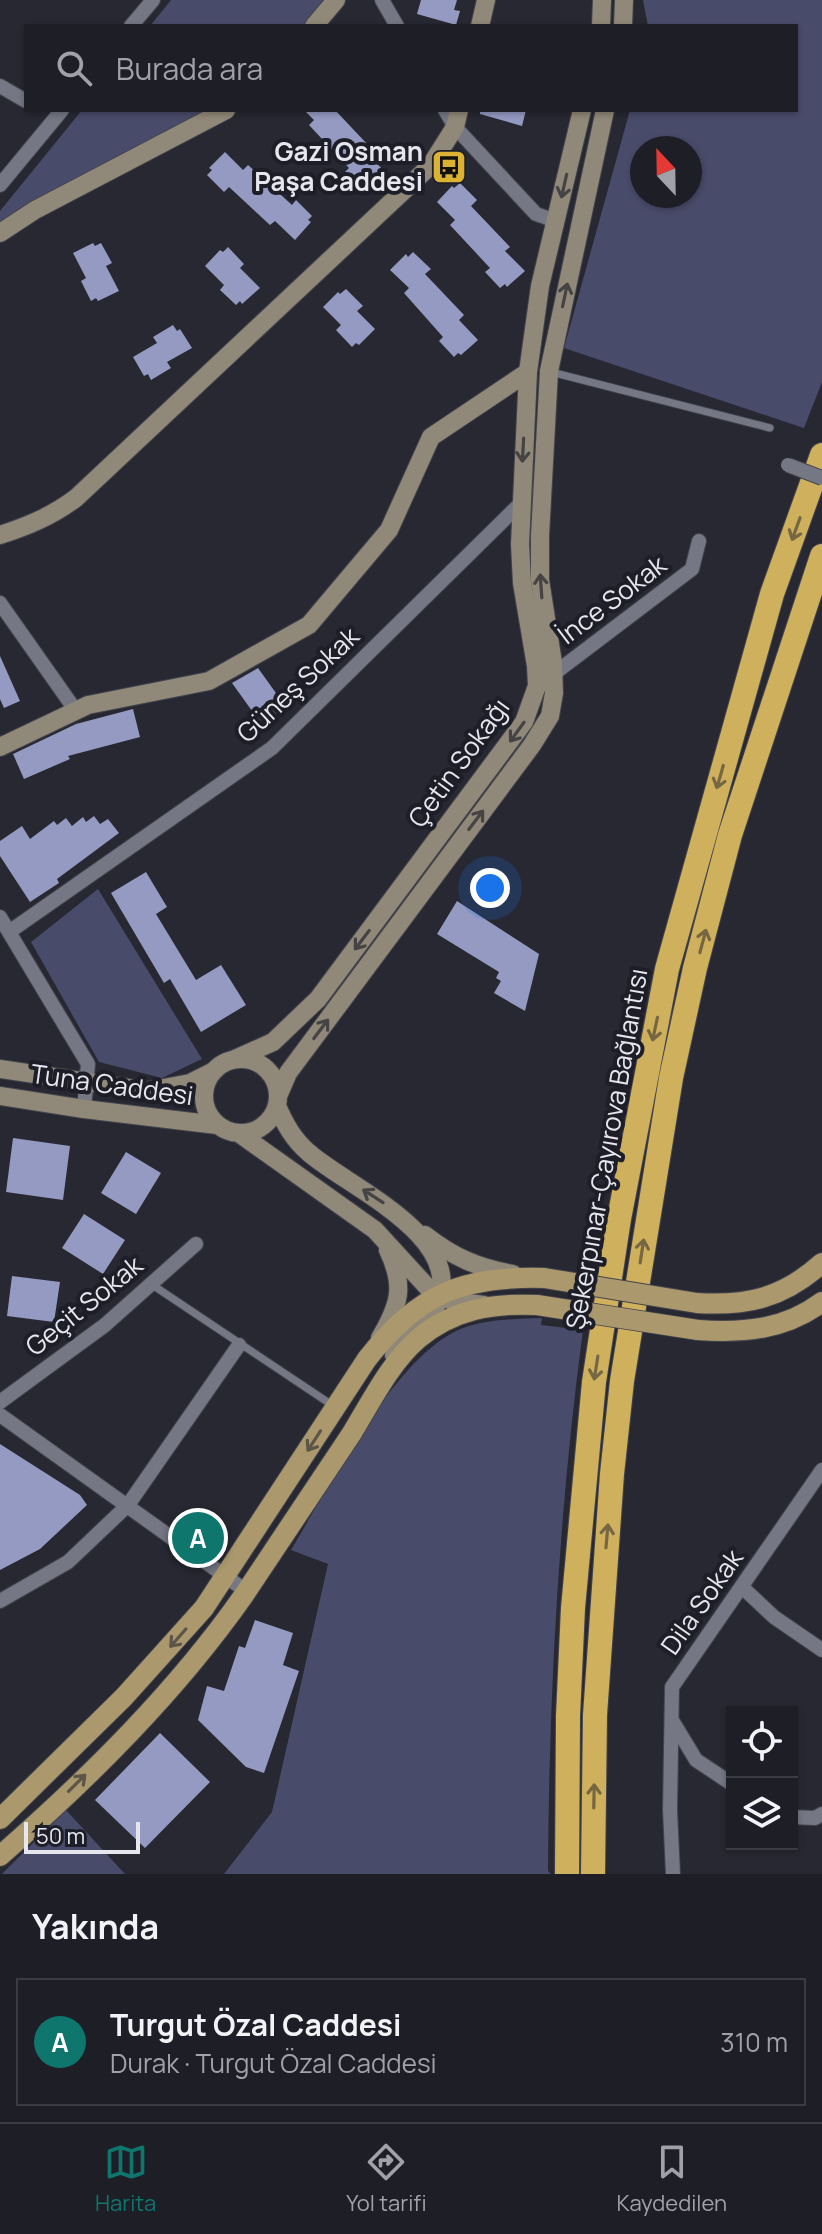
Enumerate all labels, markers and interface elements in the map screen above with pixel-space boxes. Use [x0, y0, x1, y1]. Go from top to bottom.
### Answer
search box [24, 24, 798, 112]
icon: search [52, 46, 96, 90]
text: Burada ara [116, 48, 263, 89]
place label: Gazi Osman Paşa Caddesi [254, 133, 423, 199]
north arrow [630, 136, 702, 208]
bus stop icon: Gazi Osman Paşa Caddesi [430, 148, 468, 186]
one-way arrow [556, 172, 571, 198]
one-way arrow [558, 283, 573, 308]
one-way arrow [515, 436, 530, 463]
one-way arrow [787, 516, 802, 541]
street label: İnce Sokak [550, 546, 674, 652]
one-way arrow [533, 573, 548, 600]
street label: Güneş Sokak [228, 618, 367, 750]
street label: Çetin Sokağı [399, 691, 517, 834]
one-way arrow [509, 720, 525, 742]
one-way arrow [712, 764, 727, 790]
one-way arrow [468, 810, 485, 832]
your location [470, 868, 510, 908]
one-way arrow [696, 928, 711, 954]
one-way arrow [353, 929, 370, 950]
street label: Şekerpınar-Çayırova Bağlantısı [557, 965, 656, 1332]
one-way arrow [646, 1015, 661, 1041]
one-way arrow [312, 1019, 329, 1040]
street label: Tuna Caddesi [29, 1055, 196, 1113]
one-way arrow [362, 1187, 385, 1203]
one-way arrow [635, 1239, 650, 1264]
street label: Geçit Sokak [17, 1246, 150, 1364]
one-way arrow [588, 1354, 603, 1380]
one-way arrow [305, 1429, 321, 1452]
pin: A [172, 1508, 224, 1568]
one-way arrow [600, 1523, 615, 1550]
street label: Dila Sokak [652, 1541, 751, 1661]
one-way arrow [170, 1628, 188, 1648]
map controls [726, 1706, 798, 1850]
button: locate [726, 1706, 798, 1778]
one-way arrow [67, 1774, 87, 1793]
button: layers [726, 1778, 798, 1850]
one-way arrow [586, 1783, 602, 1810]
scale bar [24, 1818, 140, 1854]
text: 50 m [36, 1821, 85, 1851]
text: Yakında [32, 1903, 159, 1949]
text: Turgut Özal Caddesi [110, 2004, 402, 2045]
text: A [51, 2024, 69, 2060]
text: 310 m [720, 2024, 788, 2060]
text: Durak · Turgut Özal Caddesi [110, 2045, 437, 2081]
tab: Harita [95, 2140, 156, 2218]
tab: Yol tarifi [346, 2140, 427, 2218]
tab: Kaydedilen [616, 2140, 727, 2218]

